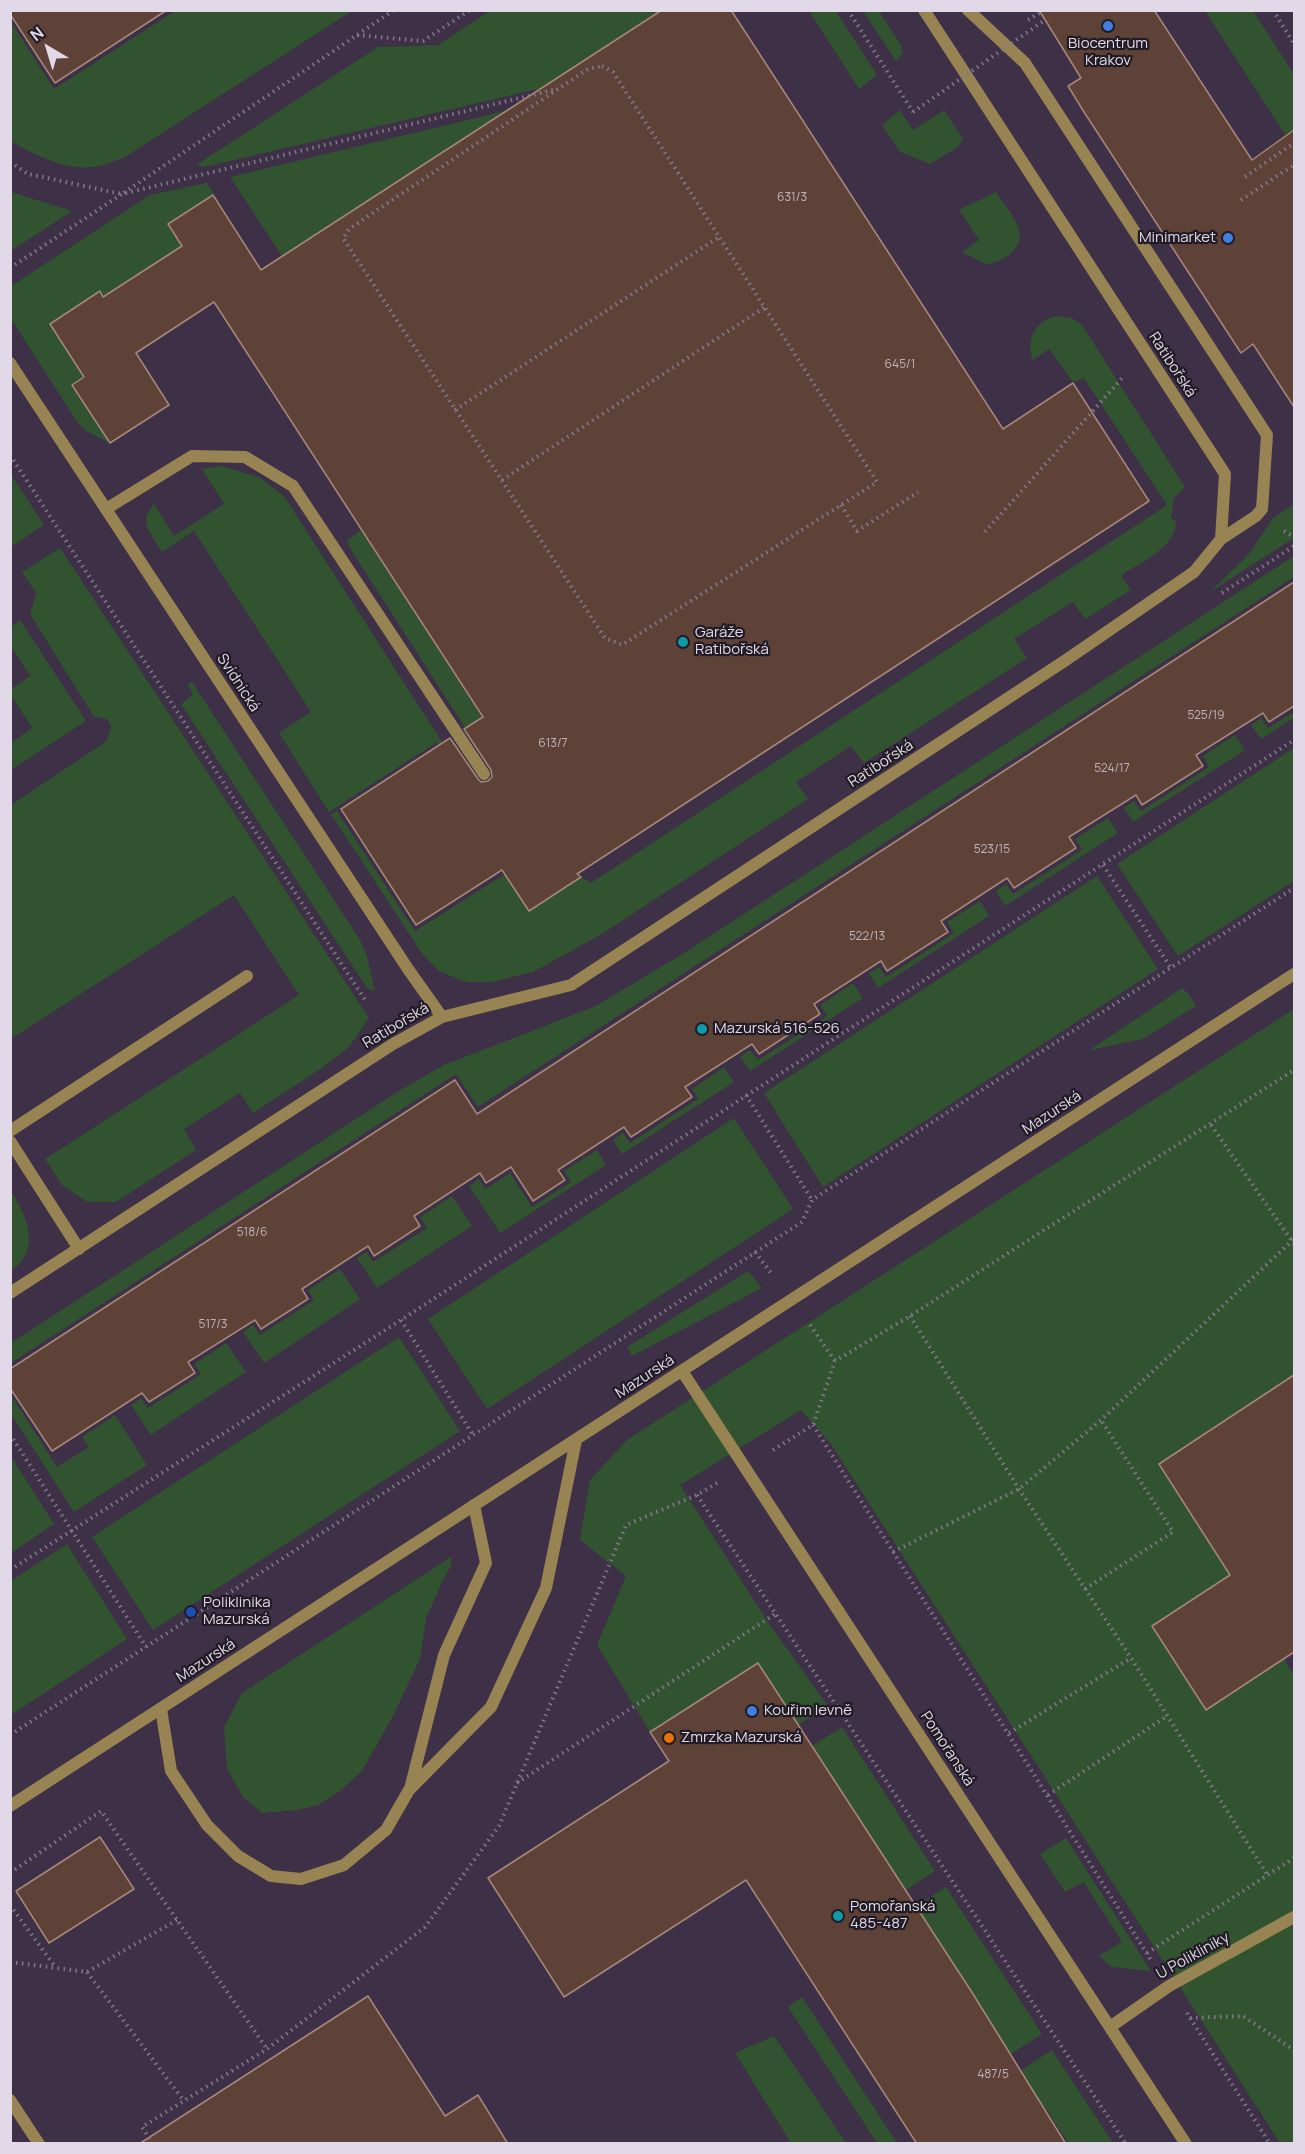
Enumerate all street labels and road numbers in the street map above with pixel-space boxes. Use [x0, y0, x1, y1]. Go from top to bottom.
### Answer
street label: Ratibořská [1144, 329, 1200, 401]
street label: Svídnická [213, 651, 263, 715]
street label: Ratibořská [845, 736, 917, 792]
street label: Ratibořská [360, 999, 432, 1053]
street label: Mazurská [1019, 1087, 1085, 1139]
street label: Mazurská [612, 1351, 678, 1403]
street label: Mazurská [173, 1635, 239, 1687]
street label: Pomořanská [916, 1708, 978, 1790]
street label: U Polikliniky [1153, 1929, 1233, 1983]

